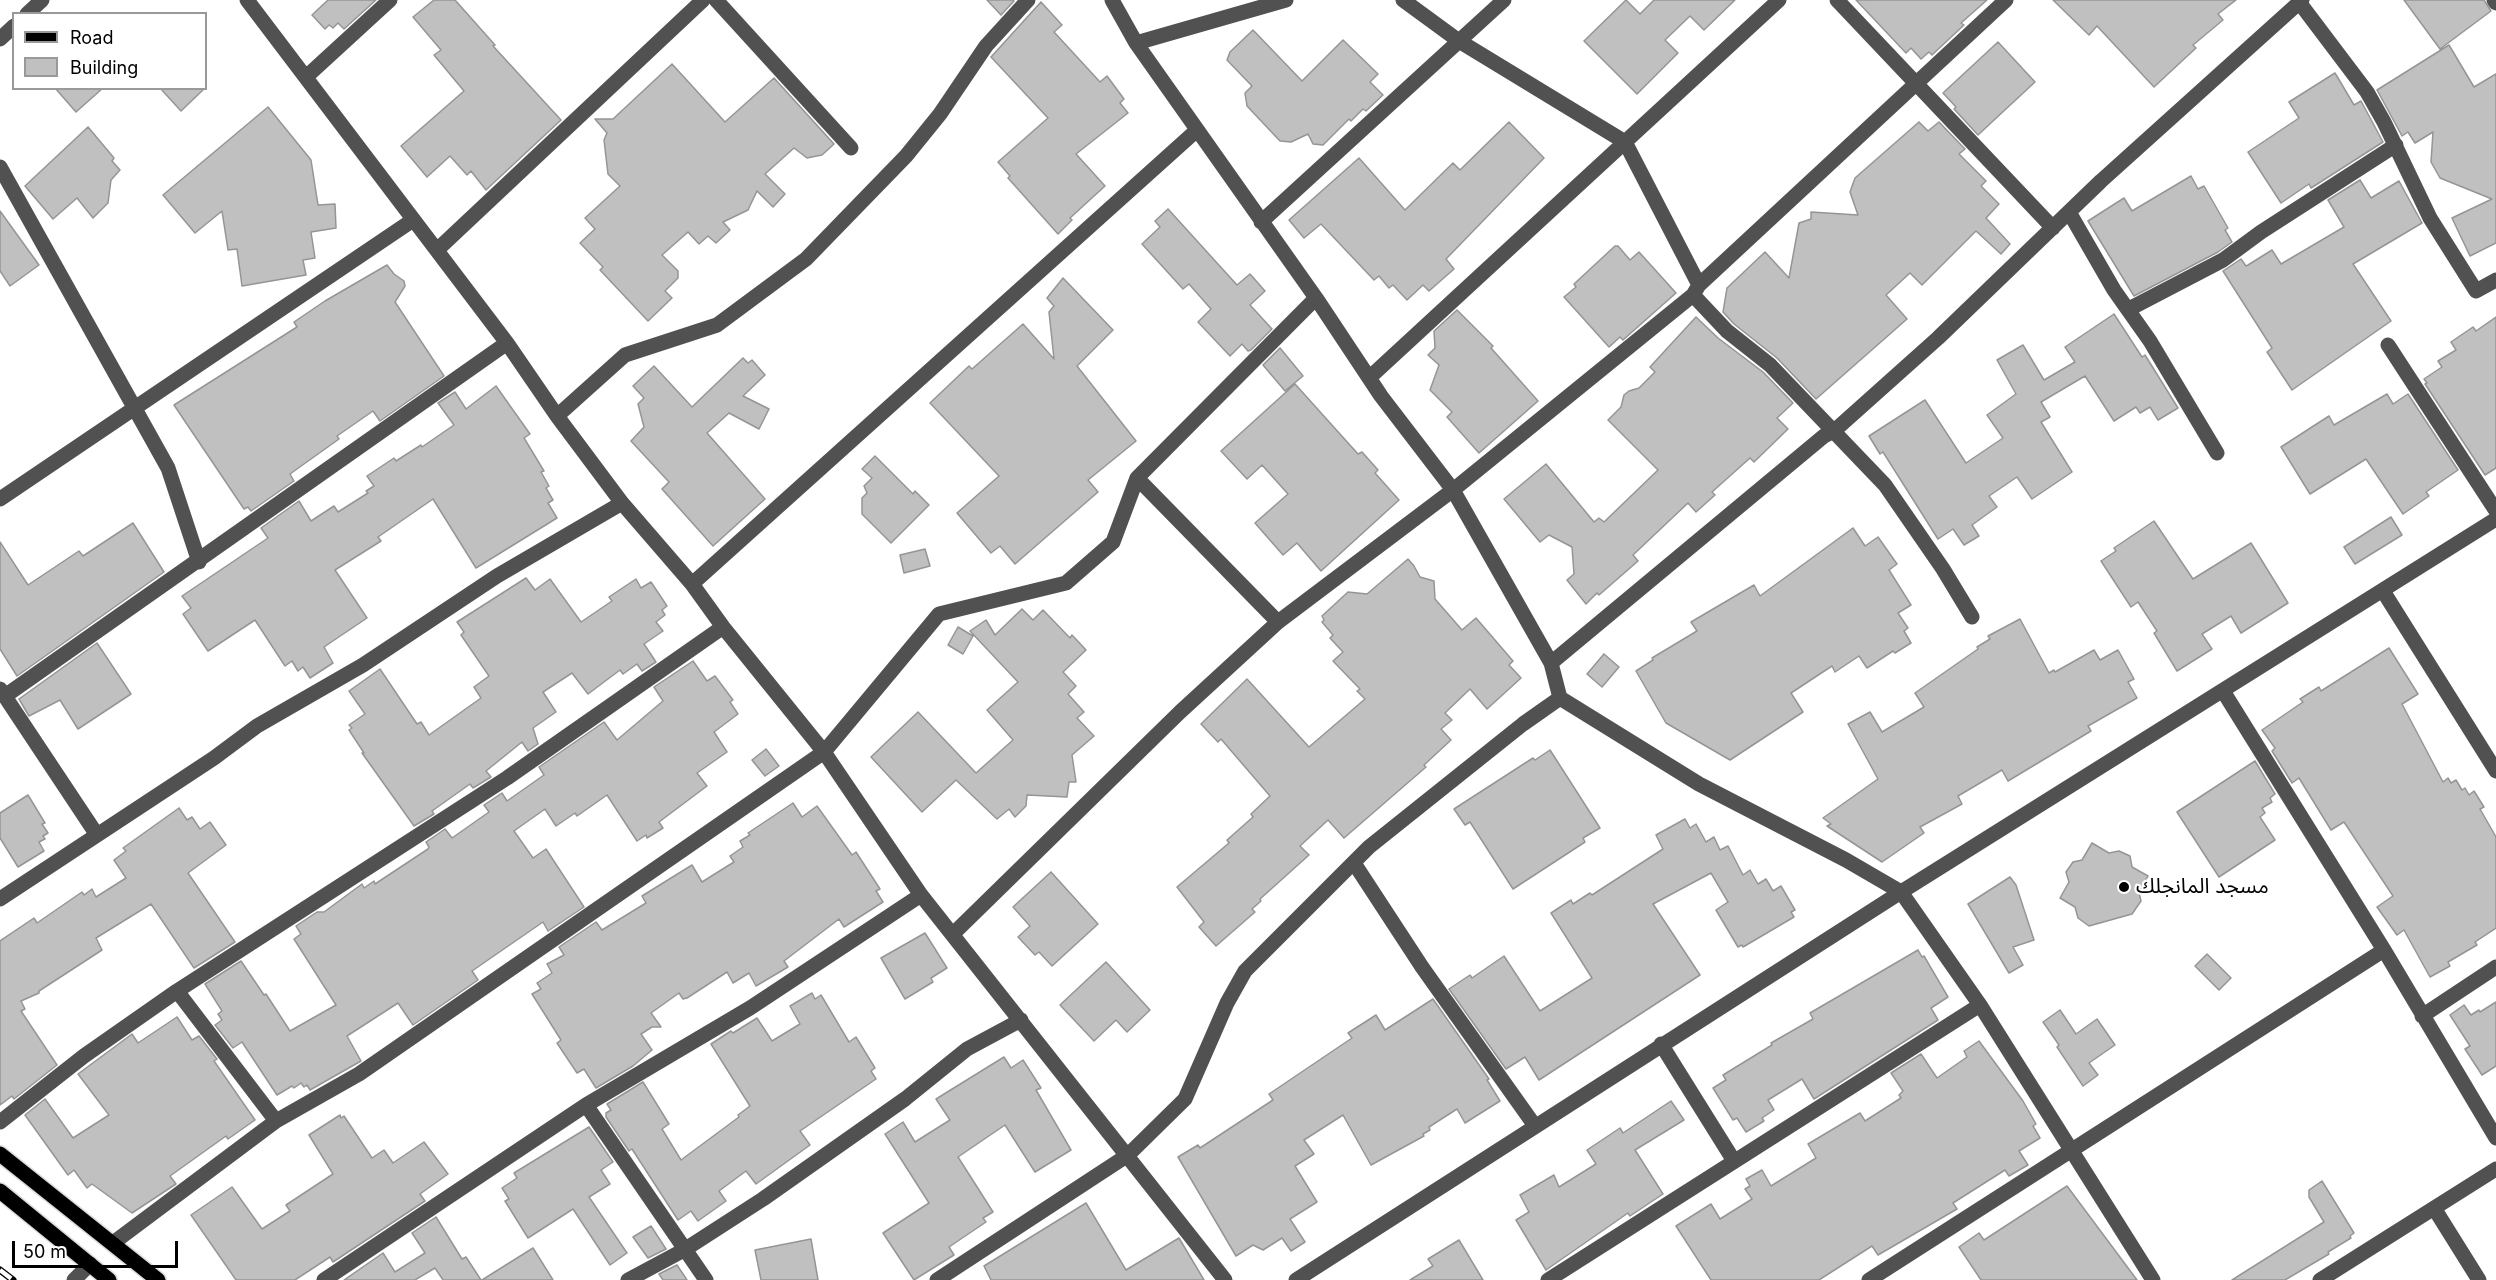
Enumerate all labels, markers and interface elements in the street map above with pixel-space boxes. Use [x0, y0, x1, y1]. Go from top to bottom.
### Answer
legend [12, 12, 207, 90]
text: Road [70, 27, 113, 48]
text: Building [70, 57, 138, 78]
place label: مسجد المانجلك [2136, 874, 2269, 900]
marker: مسجد المانجلك [2117, 880, 2131, 894]
scale bar [15, 1229, 182, 1267]
text: 50 m [23, 1241, 66, 1262]

